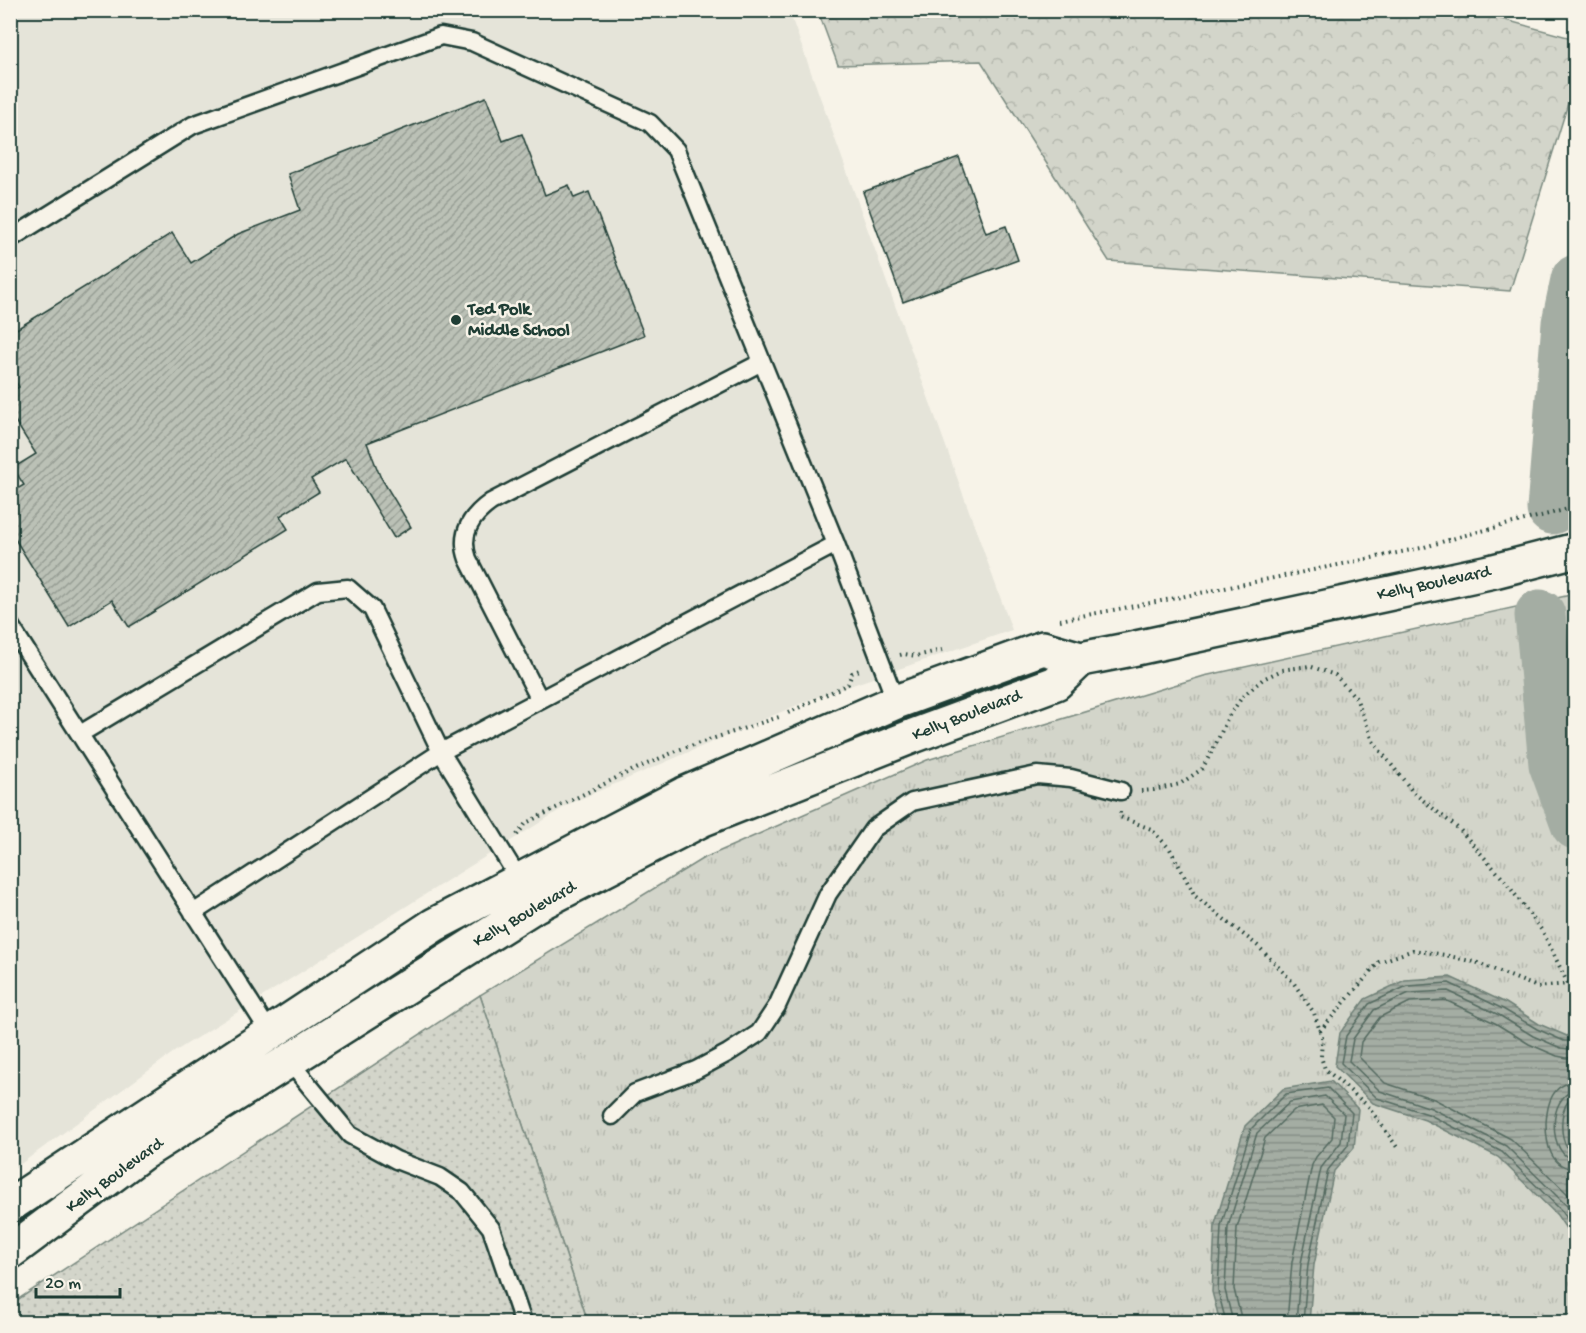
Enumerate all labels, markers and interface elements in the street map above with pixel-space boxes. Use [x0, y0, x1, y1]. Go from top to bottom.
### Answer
place label: Ted Polk Middle School [466, 300, 570, 342]
marker: Ted Polk Middle School [449, 313, 463, 327]
street label: Kelly Boulevard [1375, 561, 1494, 606]
street label: Kelly Boulevard [909, 685, 1026, 746]
street label: Kelly Boulevard [470, 876, 581, 953]
street label: Kelly Boulevard [62, 1133, 169, 1218]
scale bar [36, 1261, 120, 1299]
text: 20 m [45, 1274, 81, 1295]

